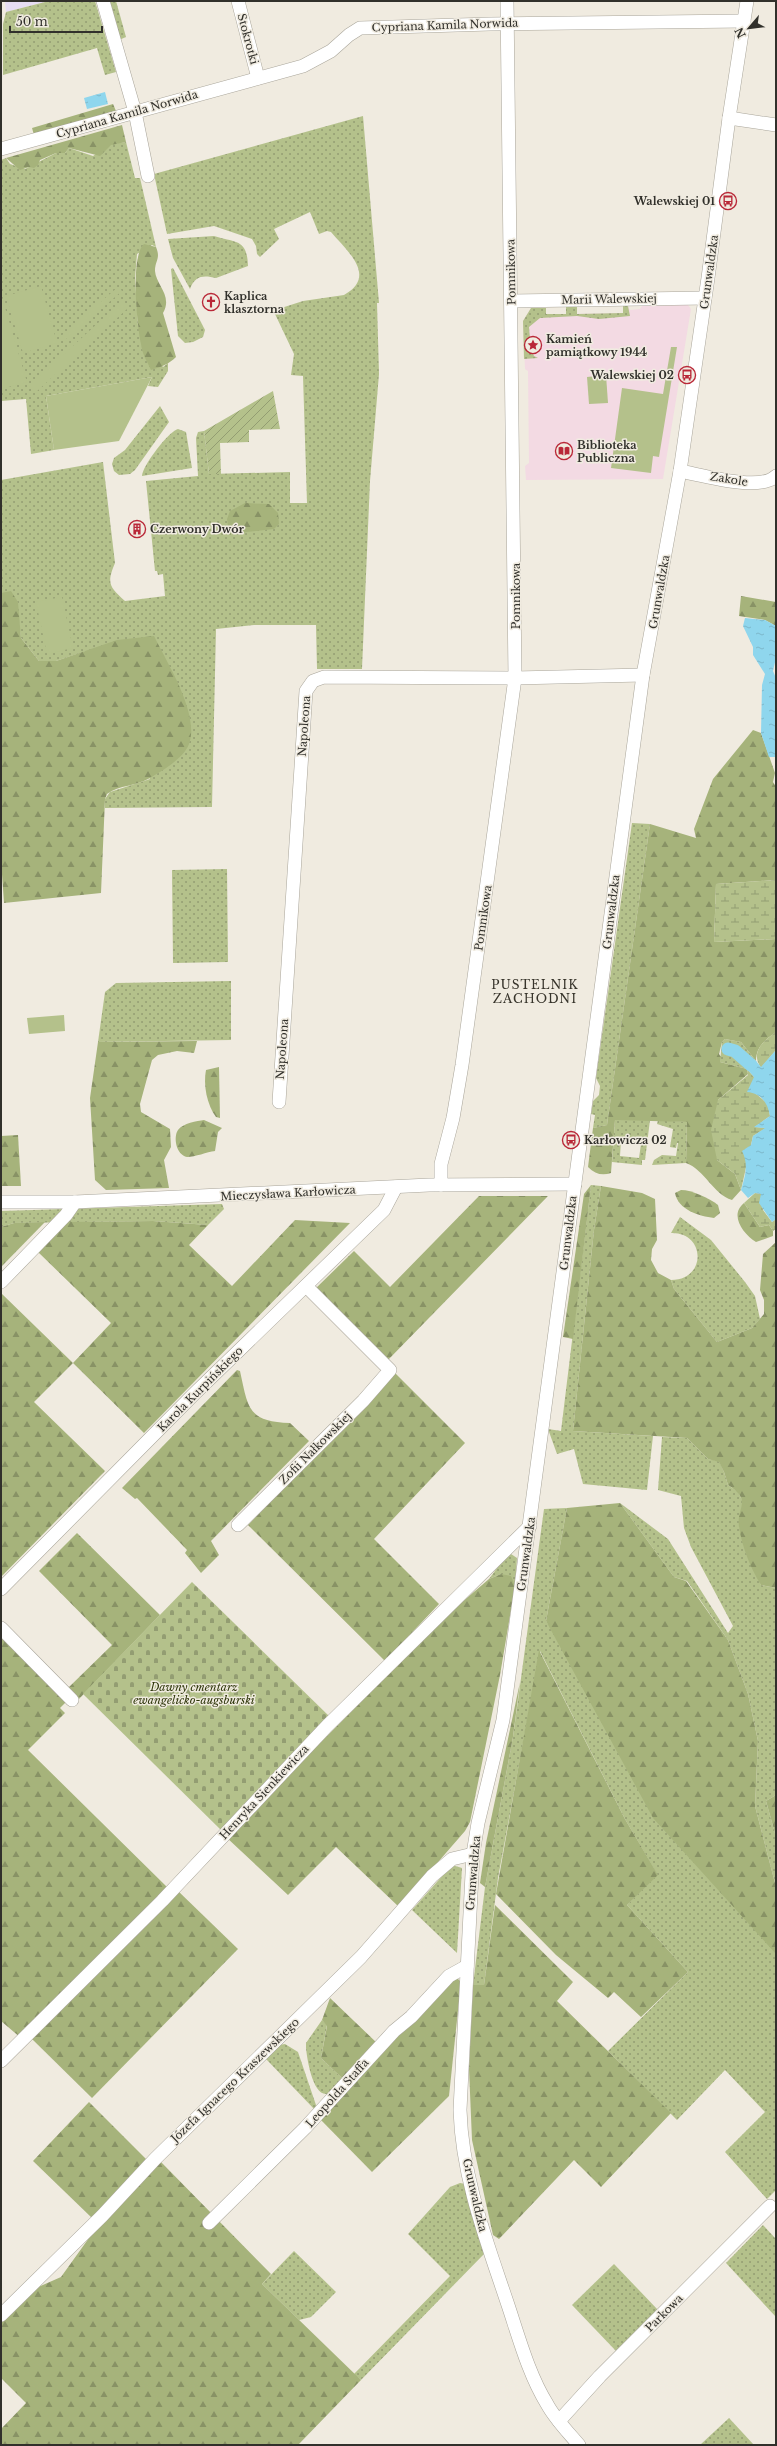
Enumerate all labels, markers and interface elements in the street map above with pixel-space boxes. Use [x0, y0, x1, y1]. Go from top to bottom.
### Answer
scale bar [10, 8, 102, 34]
north arrow [729, 8, 769, 48]
street label: Stokrotki [234, 12, 262, 66]
text: 50 m [16, 14, 48, 29]
street label: Cypriana Kamila Norwida [371, 15, 519, 35]
text: N [731, 24, 749, 41]
street label: Cypriana Kamila Norwida [55, 87, 200, 141]
bus stop icon: Walewskiej 01 [718, 191, 738, 211]
place label: Walewskiej 01 [633, 194, 715, 208]
street label: Grunwaldzka [697, 233, 721, 310]
street label: Pomnikowa [503, 238, 519, 305]
place label: Kaplica klasztorna [224, 289, 285, 316]
street label: Marii Walewskiej [561, 291, 657, 307]
church icon: Kaplica klasztorna [201, 292, 221, 312]
place label: Kamień pamiątkowy 1944 [546, 332, 647, 359]
place icon: Kamień pamiątkowy 1944 [523, 335, 543, 355]
bus stop icon: Walewskiej 02 [677, 365, 697, 385]
place label: Walewskiej 02 [589, 368, 674, 382]
place label: Biblioteka Publiczna [577, 438, 637, 465]
library icon: Biblioteka Publiczna [554, 441, 574, 461]
street label: Zakole [709, 469, 749, 489]
building icon: Czerwony Dwór [127, 519, 147, 539]
place label: Czerwony Dwór [150, 522, 244, 536]
street label: Grunwaldzka [646, 553, 673, 630]
street label: Pomnikowa [509, 562, 523, 629]
street label: Napoleona [295, 694, 313, 757]
street label: Grunwaldzka [599, 873, 623, 950]
street label: Pomnikowa [471, 883, 495, 952]
district label: PUSTELNIK ZACHODNI [491, 977, 579, 1006]
street label: Napoleona [273, 1017, 291, 1080]
bus stop icon: Karłowicza 02 [561, 1130, 581, 1150]
place label: Karłowicza 02 [584, 1133, 667, 1147]
street label: Mieczysława Karłowicza [220, 1182, 357, 1204]
street label: Grunwaldzka [556, 1194, 580, 1271]
street label: Karola Kurpińskiego [154, 1343, 246, 1435]
street label: Zofii Nałkowskiej [276, 1409, 354, 1487]
street label: Grunwaldzka [514, 1515, 538, 1592]
park label: Dawny cmentarz ewangelicko-augsburski [133, 1680, 255, 1707]
street label: Henryka Sienkiewicza [216, 1741, 312, 1842]
street label: Grunwaldzka [463, 1834, 483, 1911]
street label: Józefa Ignacego Kraszewskiego [166, 2015, 302, 2146]
street label: Leopolda Staffa [302, 2055, 372, 2130]
street label: Grunwaldzka [460, 2157, 490, 2234]
street label: Parkowa [642, 2291, 686, 2335]

